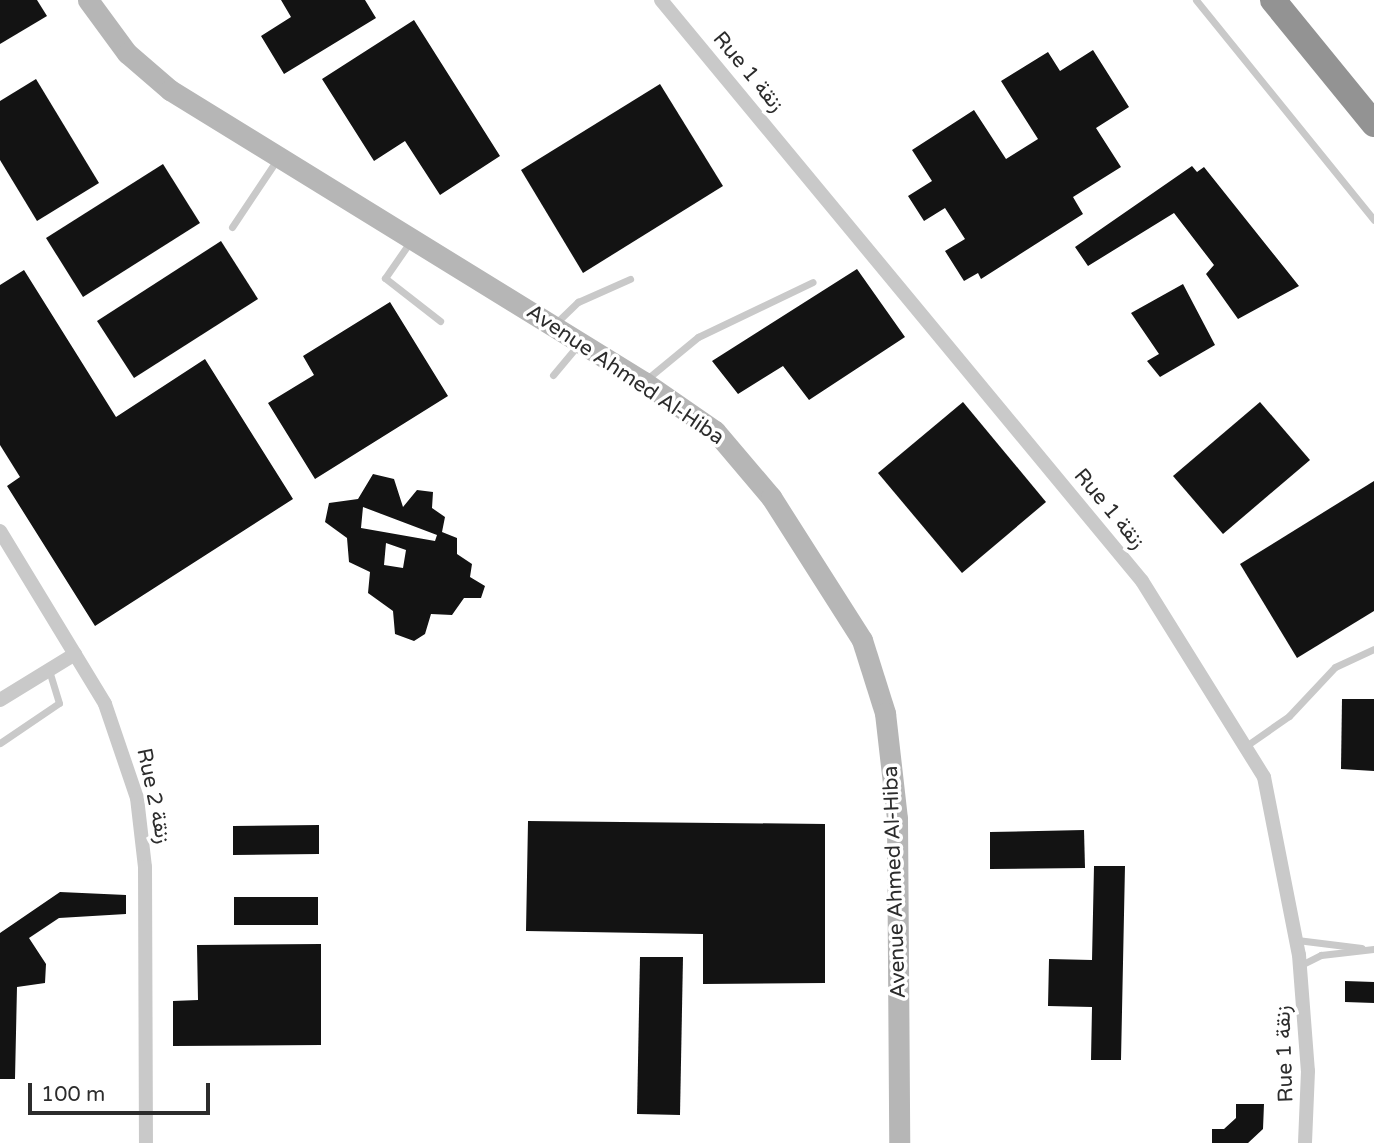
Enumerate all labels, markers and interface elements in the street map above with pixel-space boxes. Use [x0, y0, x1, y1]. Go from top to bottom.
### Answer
street label: Rue 1 زنقة [707, 27, 789, 117]
street label: Avenue Ahmed Al-Hiba [521, 299, 729, 451]
street label: Rue 1 زنقة [1068, 464, 1150, 554]
street label: Rue 2 زنقة [131, 746, 175, 846]
street label: Avenue Ahmed Al-Hiba [878, 765, 912, 999]
street label: Rue 1 زنقة [1271, 1005, 1299, 1103]
scale bar [32, 1070, 214, 1114]
text: 100 m [41, 1082, 105, 1107]

